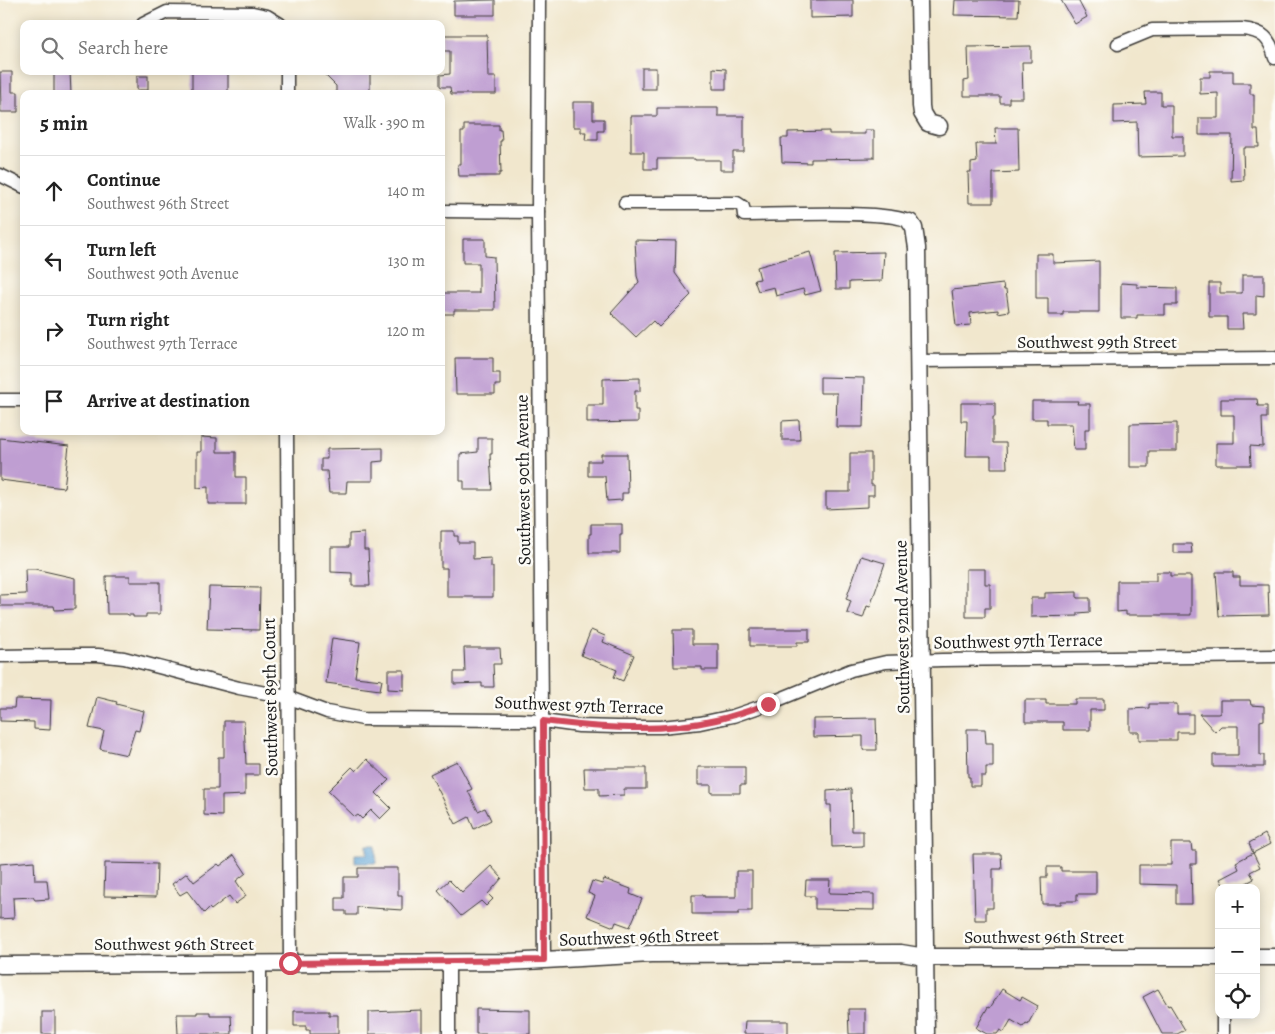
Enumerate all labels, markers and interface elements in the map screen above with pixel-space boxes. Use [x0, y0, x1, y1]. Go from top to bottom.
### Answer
search box [20, 20, 445, 75]
icon: search [38, 34, 66, 62]
text: Search here [78, 35, 168, 61]
text: 5 min [40, 109, 88, 137]
text: Walk · 390 m [344, 112, 425, 134]
text: Continue [87, 167, 161, 193]
icon: ahead [40, 177, 68, 205]
text: 140 m [387, 180, 425, 202]
text: Southwest 96th Street [87, 193, 229, 215]
text: Turn left [87, 237, 156, 263]
icon: left [40, 247, 68, 275]
text: 130 m [388, 250, 425, 272]
text: Southwest 90th Avenue [87, 263, 239, 285]
text: Turn right [87, 307, 169, 333]
icon: right [40, 317, 68, 345]
text: 120 m [387, 320, 425, 342]
street label: Southwest 99th Street [1017, 330, 1177, 354]
text: Southwest 97th Terrace [87, 333, 238, 355]
icon: arrive [40, 387, 68, 415]
text: Arrive at destination [87, 388, 250, 414]
street label: Southwest 90th Avenue [510, 394, 536, 566]
street label: Southwest 92nd Avenue [888, 540, 916, 714]
street label: Southwest 89th Court [257, 617, 283, 777]
street label: Southwest 97th Terrace [933, 628, 1103, 654]
street label: Southwest 97th Terrace [494, 690, 664, 720]
route end [757, 693, 780, 716]
map controls [1215, 884, 1260, 1019]
button: + [1215, 884, 1260, 929]
street label: Southwest 96th Street [559, 922, 720, 952]
street label: Southwest 96th Street [964, 925, 1124, 949]
button: − [1215, 929, 1260, 974]
street label: Southwest 96th Street [94, 932, 254, 956]
route start [279, 952, 302, 975]
button: locate [1215, 974, 1260, 1019]

